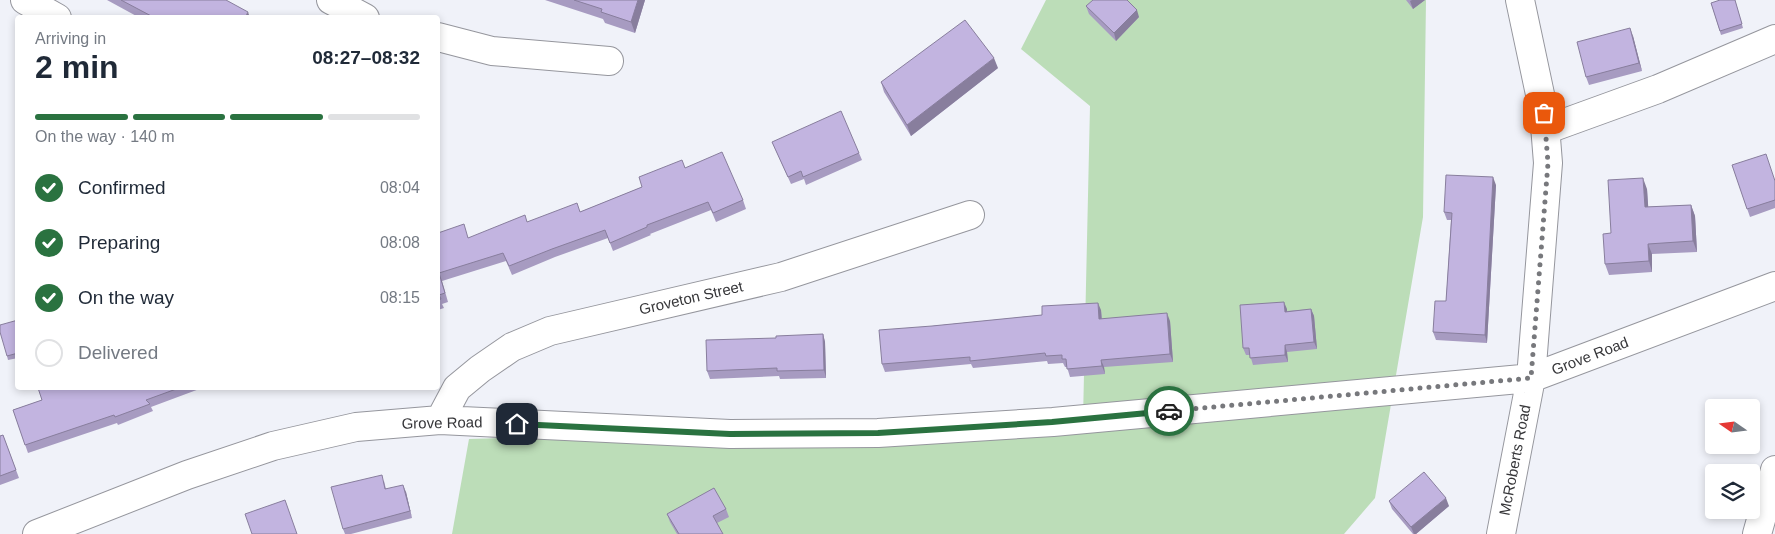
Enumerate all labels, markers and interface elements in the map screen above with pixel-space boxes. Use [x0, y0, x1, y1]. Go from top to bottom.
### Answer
text: Arriving in [35, 30, 106, 47]
text: 08:27–08:32 [312, 47, 420, 68]
text: 2 min [35, 49, 119, 85]
pin [1523, 92, 1565, 134]
icon: bag [1530, 99, 1558, 127]
text: On the way · 140 m [35, 128, 175, 145]
icon: check [35, 174, 63, 202]
text: Confirmed [78, 177, 166, 198]
text: 08:04 [380, 179, 420, 196]
icon: check [35, 229, 63, 257]
text: Preparing [78, 232, 160, 253]
text: 08:08 [380, 234, 420, 251]
street label: Groveton Street [637, 277, 745, 318]
icon: check [35, 284, 63, 312]
text: On the way [78, 287, 174, 308]
text: 08:15 [380, 289, 420, 306]
street label: Grove Road [1549, 333, 1631, 378]
text: Delivered [78, 342, 158, 363]
courier [1144, 386, 1194, 436]
icon: car [1155, 397, 1183, 425]
north arrow [1705, 399, 1760, 454]
map controls [1705, 399, 1760, 519]
pin [496, 403, 538, 445]
street label: McRoberts Road [1495, 403, 1534, 517]
icon: home [503, 410, 531, 438]
street label: Grove Road [401, 413, 483, 432]
button: layers [1705, 464, 1760, 519]

